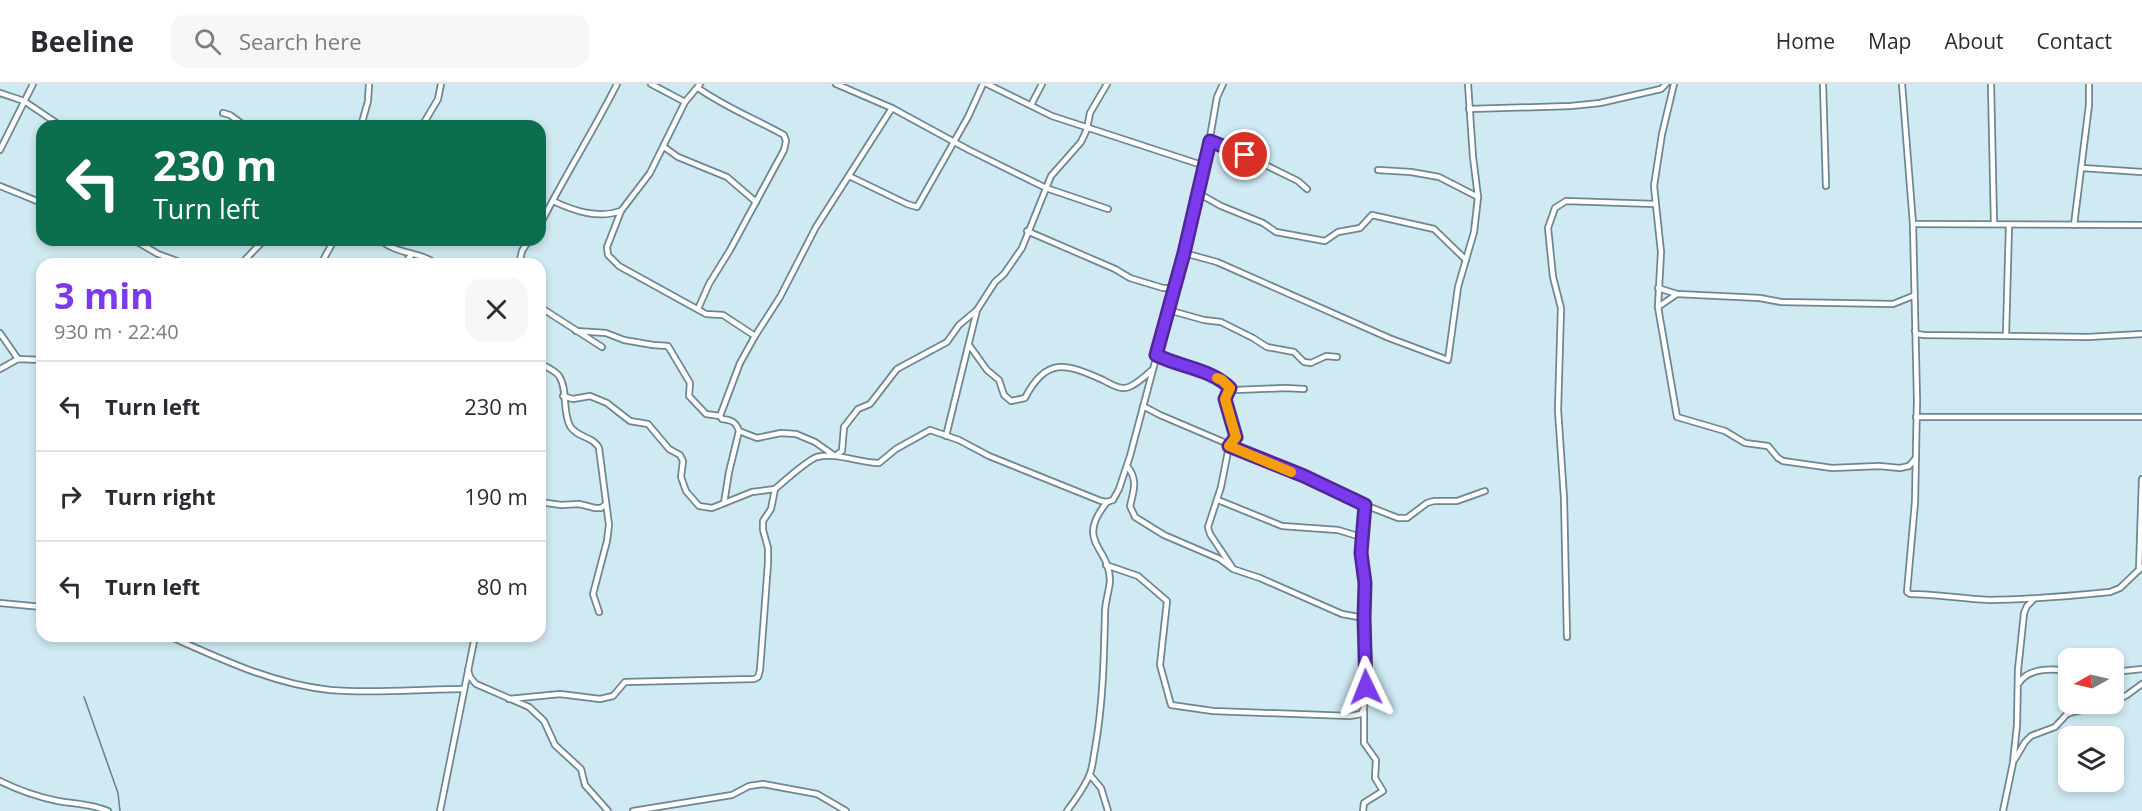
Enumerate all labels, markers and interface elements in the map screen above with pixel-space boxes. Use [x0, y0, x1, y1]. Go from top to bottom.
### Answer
search box [170, 14, 590, 68]
text: Beeline [30, 22, 134, 60]
icon: search [191, 25, 224, 58]
text: Search here [239, 26, 362, 56]
text: Home [1776, 27, 1835, 55]
text: Map [1868, 27, 1911, 55]
text: About [1944, 27, 2004, 55]
text: Contact [2037, 27, 2112, 55]
pin [1219, 129, 1270, 180]
text: 230 m [153, 136, 277, 193]
icon: arrive [1228, 138, 1261, 171]
icon: left [54, 144, 132, 222]
text: Turn left [153, 190, 260, 227]
text: 3 min [54, 271, 154, 320]
button: close [465, 278, 528, 341]
text: 930 m · 22:40 [54, 318, 179, 345]
icon: left [54, 390, 87, 423]
text: Turn left [105, 391, 200, 421]
text: 230 m [464, 391, 528, 421]
icon: right [54, 480, 87, 513]
text: Turn right [105, 481, 216, 511]
text: 190 m [464, 481, 528, 511]
icon: left [54, 570, 87, 603]
text: Turn left [105, 571, 200, 601]
text: 80 m [477, 571, 528, 601]
north arrow [2058, 648, 2124, 714]
map controls [2058, 648, 2124, 792]
position arrow [1334, 655, 1398, 719]
button: layers [2058, 726, 2124, 792]

